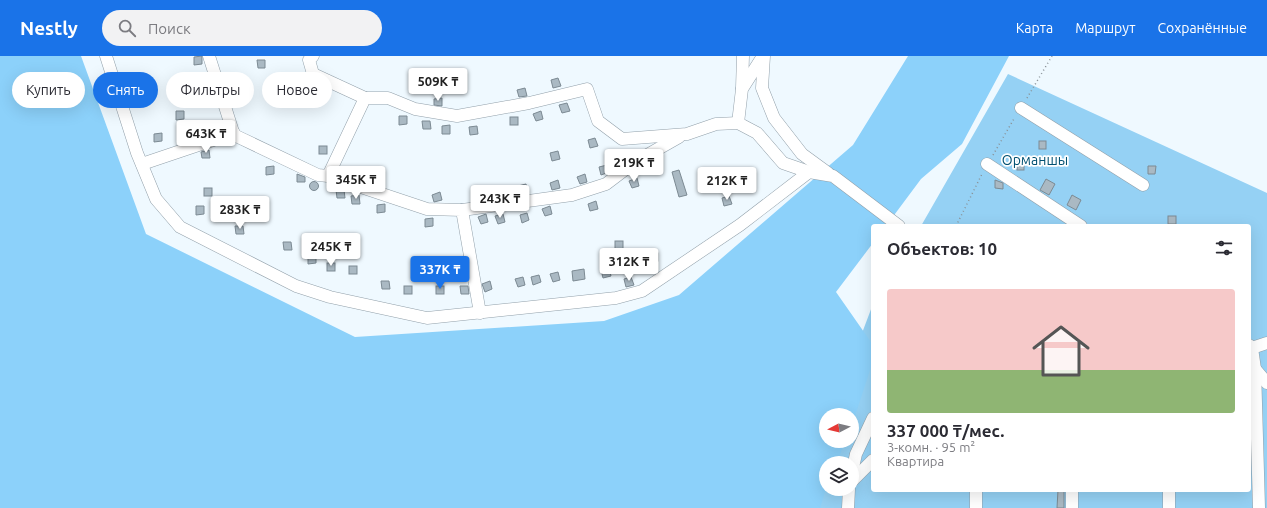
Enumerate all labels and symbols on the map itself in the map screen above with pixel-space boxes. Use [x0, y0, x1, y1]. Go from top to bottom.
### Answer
pin: 509K ₸ [405, 68, 471, 102]
pin: 643K ₸ [173, 120, 239, 154]
pin: 219K ₸ [601, 149, 667, 183]
park label: Орманшы [1002, 152, 1068, 168]
pin: 345K ₸ [323, 166, 389, 200]
pin: 212K ₸ [694, 167, 760, 201]
pin: 243K ₸ [467, 185, 533, 219]
pin: 283K ₸ [207, 196, 273, 230]
pin: 245K ₸ [298, 233, 364, 267]
pin: 312K ₸ [596, 248, 662, 282]
pin: 337K ₸ [407, 256, 473, 290]
north arrow [819, 408, 859, 448]

